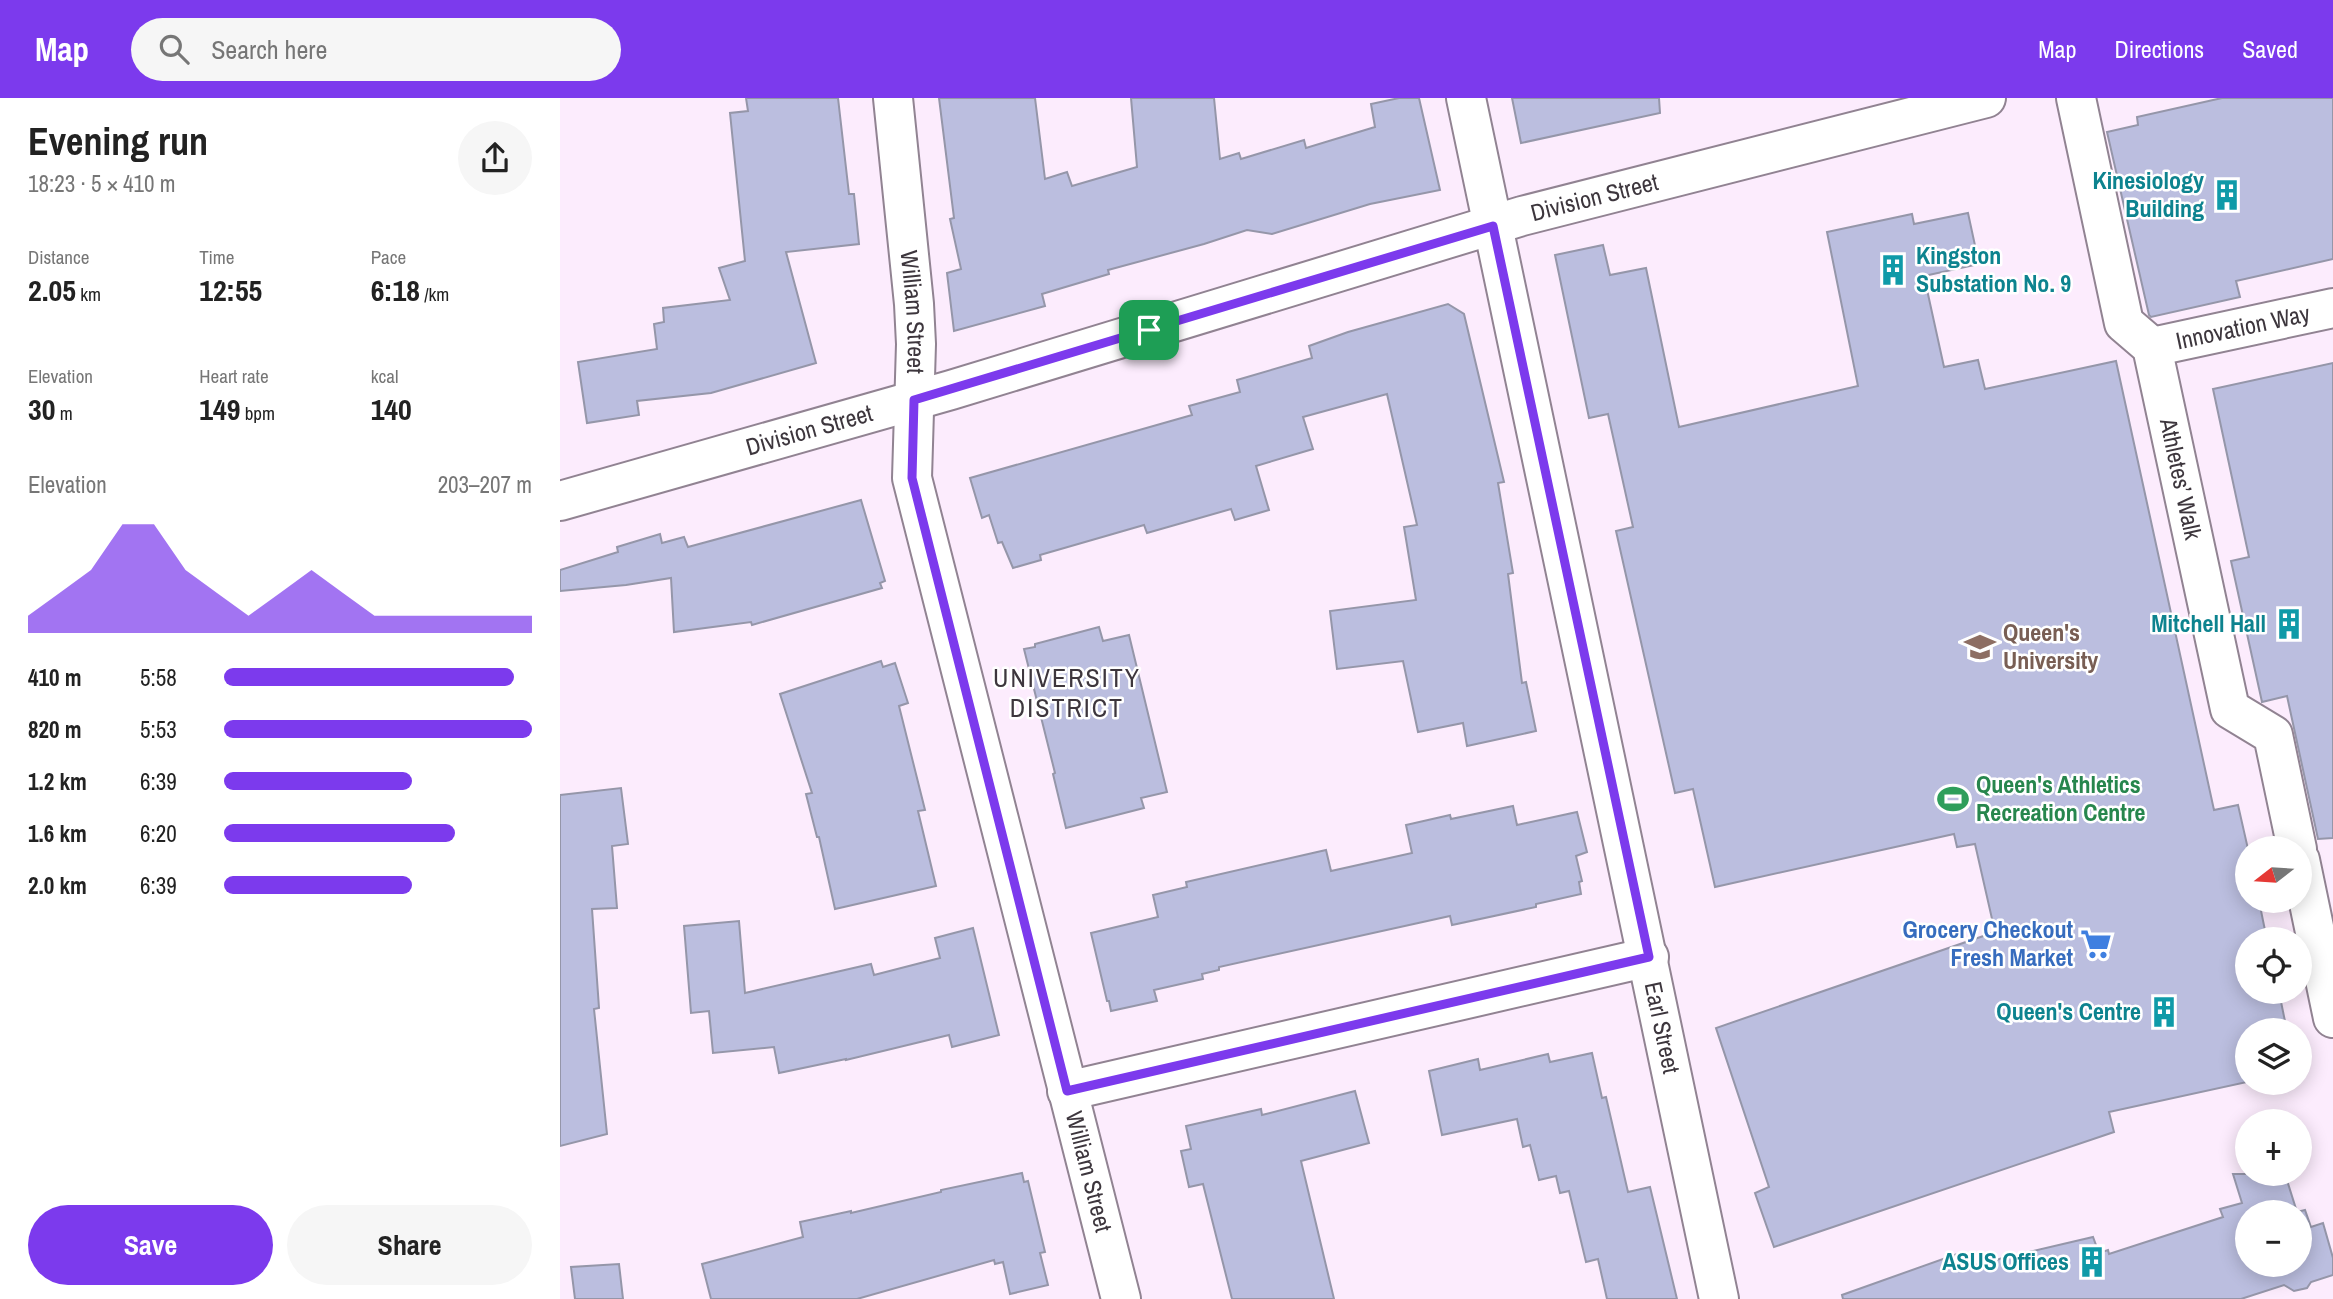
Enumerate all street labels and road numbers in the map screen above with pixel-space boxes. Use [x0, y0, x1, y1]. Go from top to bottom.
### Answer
street label: Division Street [1527, 165, 1662, 228]
street label: William Street [894, 249, 933, 375]
street label: Innovation Way [2173, 296, 2313, 356]
street label: Division Street [742, 396, 876, 462]
street label: Athletes’ Walk [2153, 414, 2210, 543]
street label: Earl Street [1638, 979, 1688, 1077]
street label: William Street [1059, 1108, 1120, 1236]

